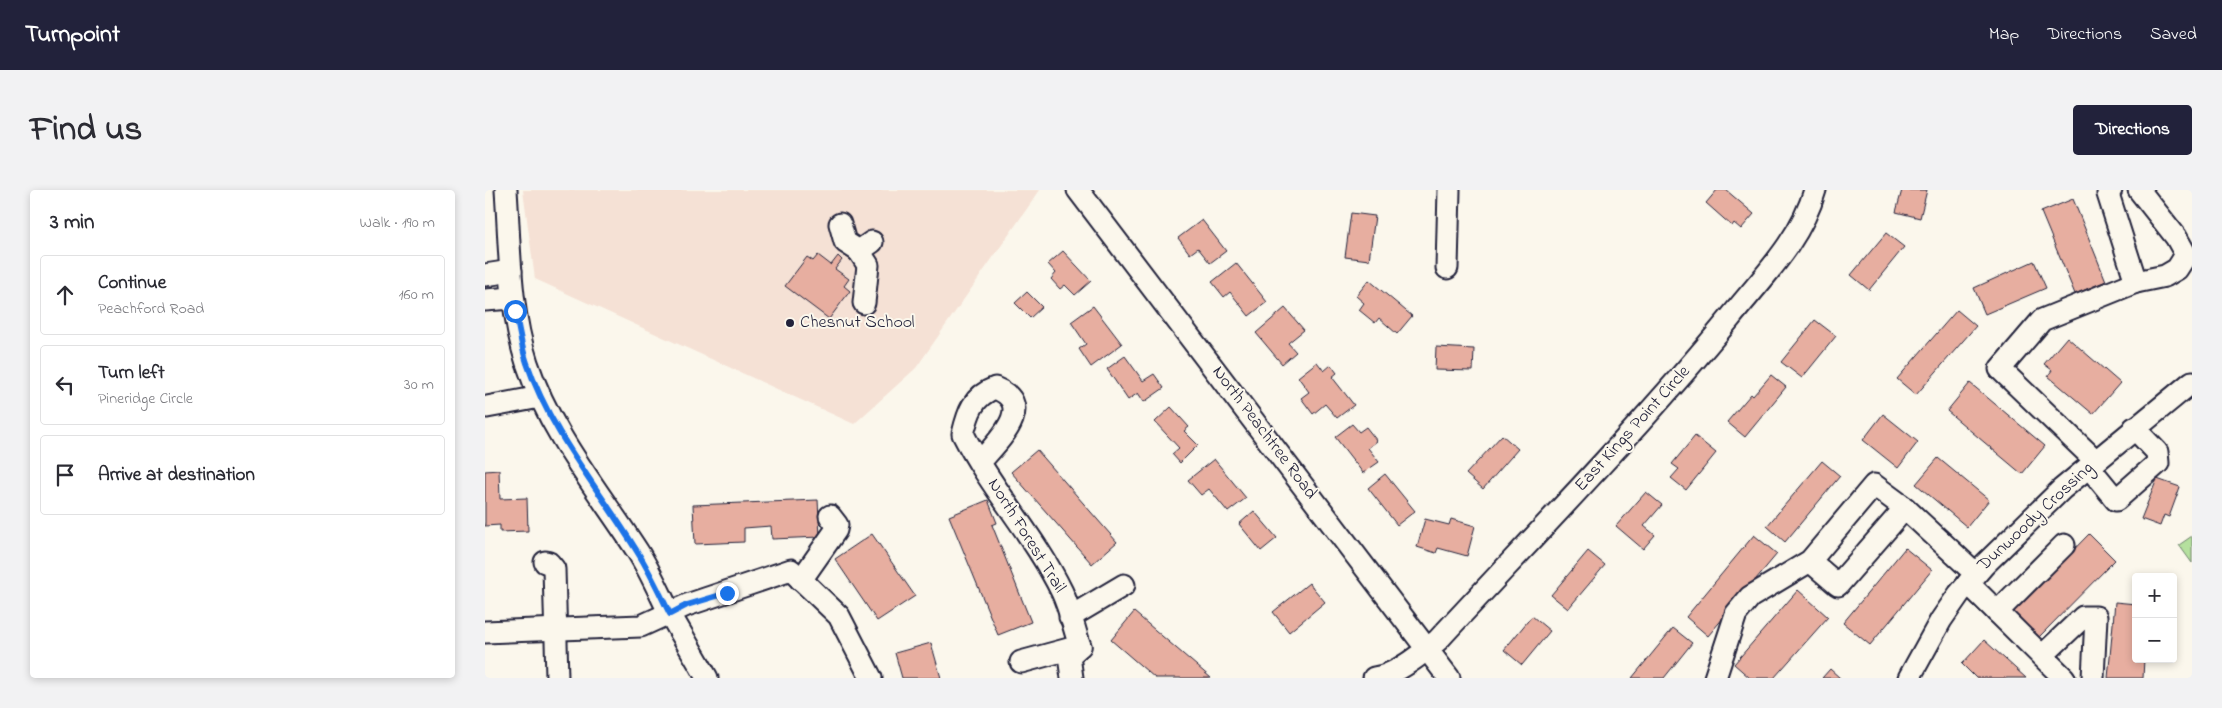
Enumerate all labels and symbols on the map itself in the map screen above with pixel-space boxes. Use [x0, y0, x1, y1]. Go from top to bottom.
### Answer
route start [504, 300, 527, 323]
place label: Chesnut School [800, 310, 915, 336]
marker: Chesnut School [784, 317, 796, 329]
street label: East Kings Point Circle [1569, 359, 1698, 499]
street label: North Peachtree Road [1205, 361, 1323, 505]
street label: Dunwoody Crossing [1971, 456, 2101, 579]
street label: North Forest Trail [980, 474, 1072, 598]
route end [716, 582, 739, 605]

